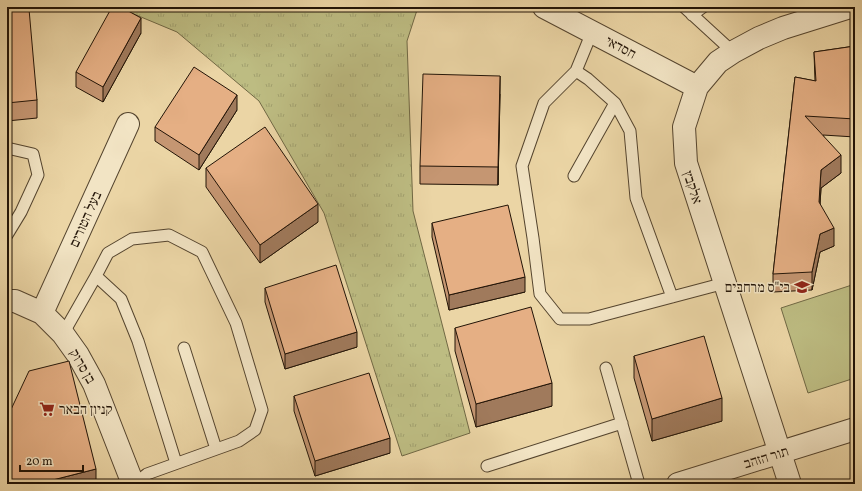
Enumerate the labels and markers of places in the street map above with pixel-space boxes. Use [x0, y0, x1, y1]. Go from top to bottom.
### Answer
school or university icon: בי"ס מרחבים [793, 278, 811, 296]
place label: בי"ס מרחבים [725, 279, 790, 298]
supermarket icon: קניון הבאר [38, 400, 56, 418]
place label: קניון הבאר [59, 401, 112, 420]

